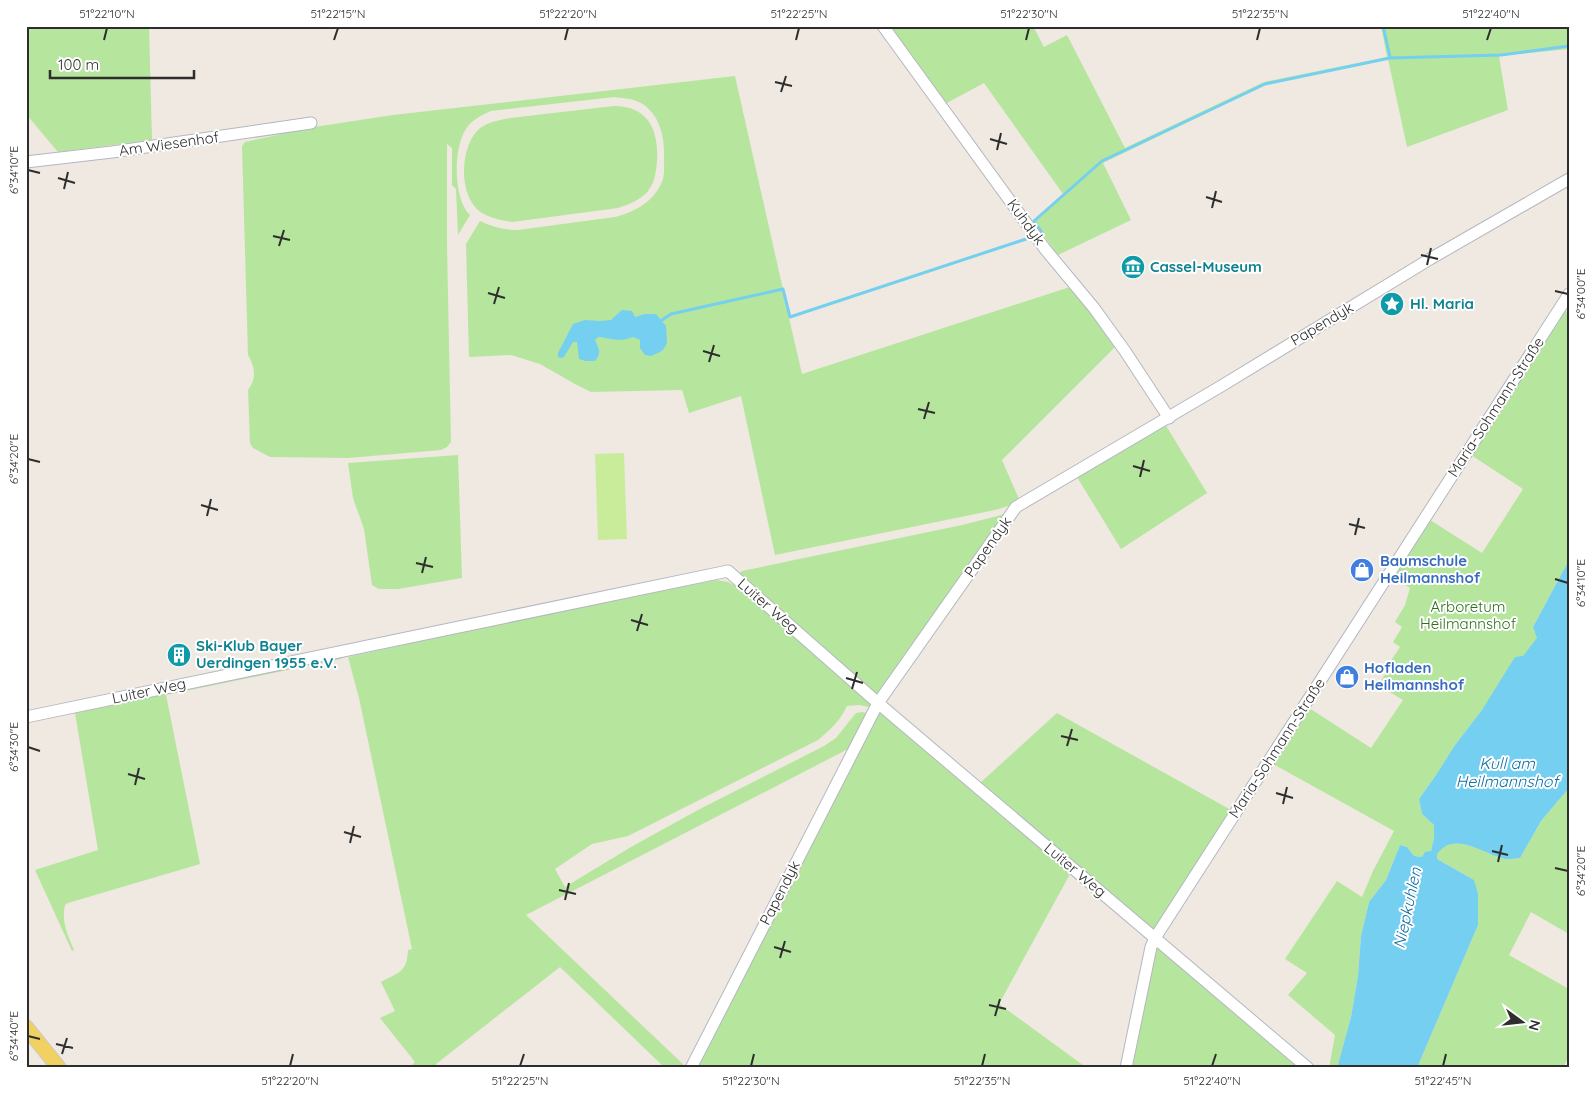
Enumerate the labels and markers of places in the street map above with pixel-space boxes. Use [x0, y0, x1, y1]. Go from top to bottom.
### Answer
museum icon: Cassel-Museum [1120, 254, 1146, 280]
place label: Cassel-Museum [1150, 257, 1262, 276]
place icon: Hl. Maria [1379, 291, 1405, 317]
place label: Hl. Maria [1410, 294, 1474, 313]
place label: Baumschule Heilmannshof [1380, 551, 1481, 587]
shop icon: Baumschule Heilmannshof [1349, 557, 1375, 583]
place label: Ski-Klub Bayer Uerdingen 1955 e.V. [196, 636, 337, 672]
building icon: Ski-Klub Bayer Uerdingen 1955 e.V. [166, 642, 192, 668]
place label: Hofladen Heilmannshof [1364, 658, 1465, 694]
shop icon: Hofladen Heilmannshof [1334, 664, 1360, 690]

